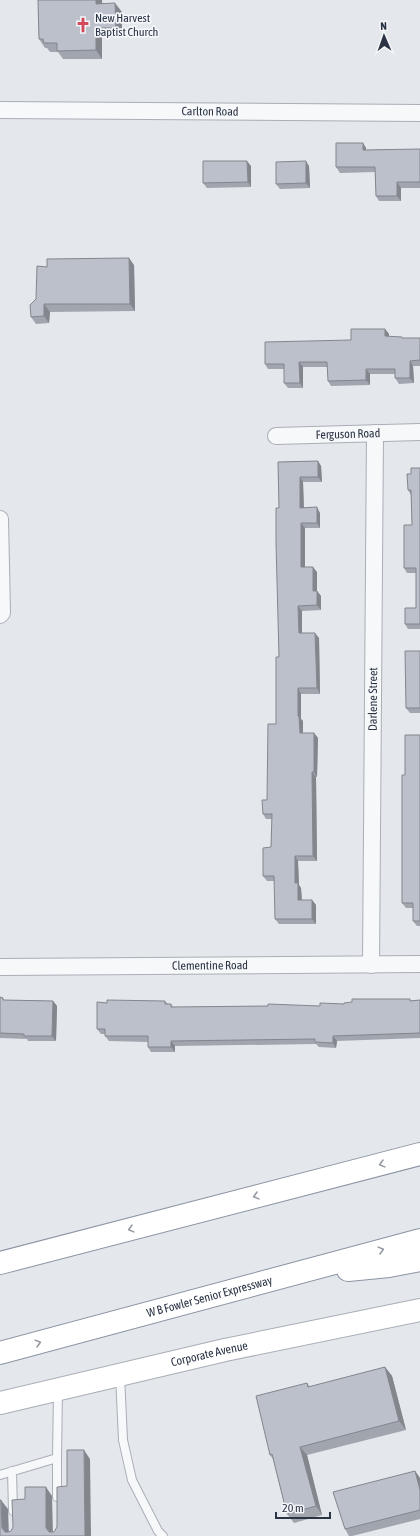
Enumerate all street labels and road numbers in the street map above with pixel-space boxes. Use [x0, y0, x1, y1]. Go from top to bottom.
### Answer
street label: Carlton Road [181, 104, 239, 119]
street label: Ferguson Road [316, 426, 380, 442]
street label: Darlene Street [366, 667, 380, 731]
street label: Clementine Road [172, 958, 248, 973]
street label: W B Fowler Senior Expressway [145, 1273, 274, 1320]
street label: Corporate Avenue [169, 1338, 249, 1370]

